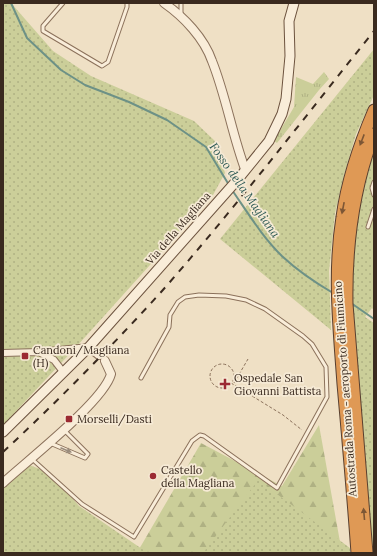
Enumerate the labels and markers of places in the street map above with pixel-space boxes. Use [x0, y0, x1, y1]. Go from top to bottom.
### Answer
place label: Candoni/Magliana (H) [33, 343, 130, 371]
marker: Candoni/Magliana (H) [20, 351, 30, 361]
place label: Ospedale San Giovanni Battista [234, 371, 322, 398]
marker: Ospedale San Giovanni Battista [219, 378, 231, 390]
place label: Morselli/Dasti [77, 412, 152, 427]
marker: Morselli/Dasti [64, 414, 74, 424]
place label: Castello della Magliana [161, 463, 235, 490]
marker: Castello della Magliana [148, 471, 158, 481]

